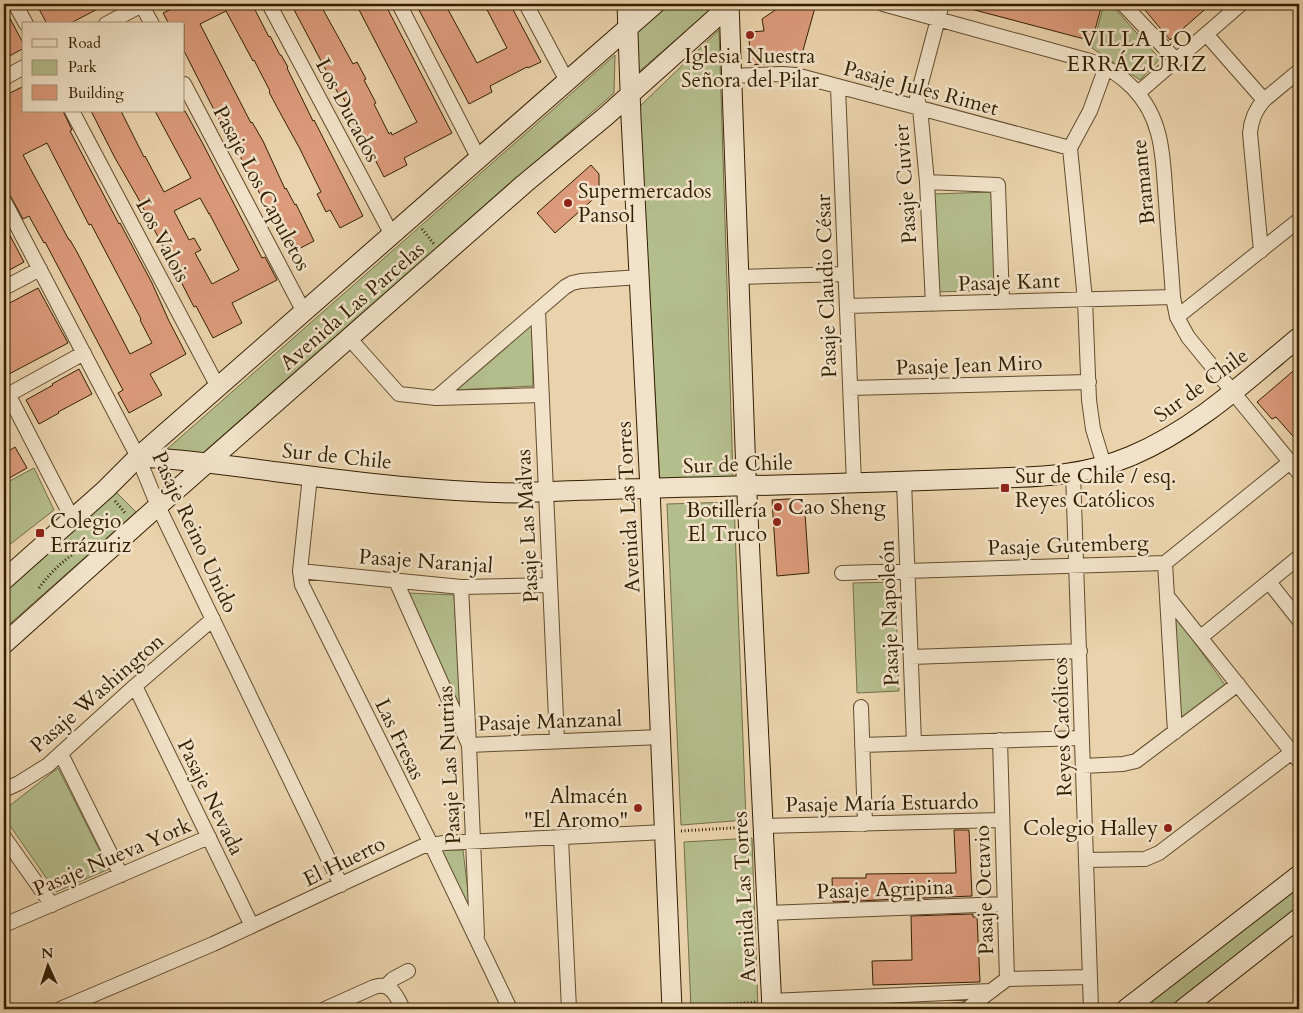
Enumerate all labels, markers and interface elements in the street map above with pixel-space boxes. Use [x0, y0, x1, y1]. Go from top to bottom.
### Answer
legend [22, 22, 185, 112]
district label: VILLA LO ERRÁZURIZ [1067, 24, 1207, 79]
marker: Iglesia Nuestra Señora del Pilar [744, 29, 756, 41]
text: Road [68, 33, 101, 53]
place label: Iglesia Nuestra Señora del Pilar [681, 42, 819, 95]
street label: Los Ducados [308, 53, 387, 167]
street label: Pasaje Jules Rimet [840, 54, 1002, 123]
text: Park [68, 57, 97, 77]
text: Building [68, 83, 124, 103]
street label: Pasaje Los Capuletos [206, 101, 317, 276]
street label: Pasaje Cuvier [887, 123, 924, 245]
street label: Bramante [1125, 138, 1162, 226]
place label: Supermercados Pansol [578, 177, 712, 230]
street label: Los Valois [128, 193, 197, 287]
street label: Pasaje Claudio César [809, 193, 844, 378]
marker: Supermercados Pansol [562, 197, 574, 209]
street label: Avenida Las Parcelas [274, 235, 431, 377]
street label: Pasaje Kant [958, 266, 1061, 299]
street label: Sur de Chile [1148, 341, 1254, 429]
street label: Pasaje Jean Miro [895, 348, 1043, 383]
street label: Avenida Las Torres [610, 420, 647, 594]
street label: Sur de Chile [281, 436, 393, 477]
street label: Pasaje Reino Unido [144, 447, 245, 618]
street label: Pasaje Las Malvas [509, 448, 546, 604]
street label: Sur de Chile [683, 448, 794, 481]
place label: Sur de Chile / esq. Reyes Católicos [1015, 462, 1176, 515]
marker: Sur de Chile / esq. Reyes Católicos [999, 482, 1011, 494]
place label: Cao Sheng [788, 493, 886, 522]
place label: Botillería El Truco [686, 496, 767, 549]
marker: Cao Sheng [772, 501, 784, 513]
place label: Colegio Errázuriz [50, 507, 132, 560]
marker: Botillería El Truco [771, 516, 783, 528]
marker: Colegio Errázuriz [34, 527, 46, 539]
street label: Pasaje Gutemberg [987, 528, 1149, 563]
street label: Pasaje Napoleón [872, 539, 907, 687]
street label: Pasaje Naranjal [358, 542, 494, 581]
street label: Pasaje Washington [24, 627, 171, 760]
street label: Reyes Católicos [1046, 657, 1079, 797]
street label: Pasaje Las Nutrias [431, 685, 468, 845]
street label: Las Fresas [368, 694, 432, 785]
street label: Pasaje Manzanal [477, 704, 623, 739]
street label: Pasaje Nevada [170, 734, 251, 860]
place label: Almacén "El Aromo" [524, 782, 628, 835]
street label: Pasaje María Estuardo [785, 787, 979, 820]
marker: Almacén "El Aromo" [632, 802, 644, 814]
street label: Avenida Las Torres [726, 810, 763, 984]
street label: Pasaje Nueva York [29, 811, 196, 904]
place label: Colegio Halley [1023, 814, 1158, 843]
marker: Colegio Halley [1162, 822, 1174, 834]
street label: Pasaje Octavio [968, 825, 1001, 955]
street label: El Huerto [298, 829, 390, 894]
street label: Pasaje Agripina [816, 873, 954, 906]
north arrow [22, 940, 72, 990]
text: N [41, 944, 54, 963]

